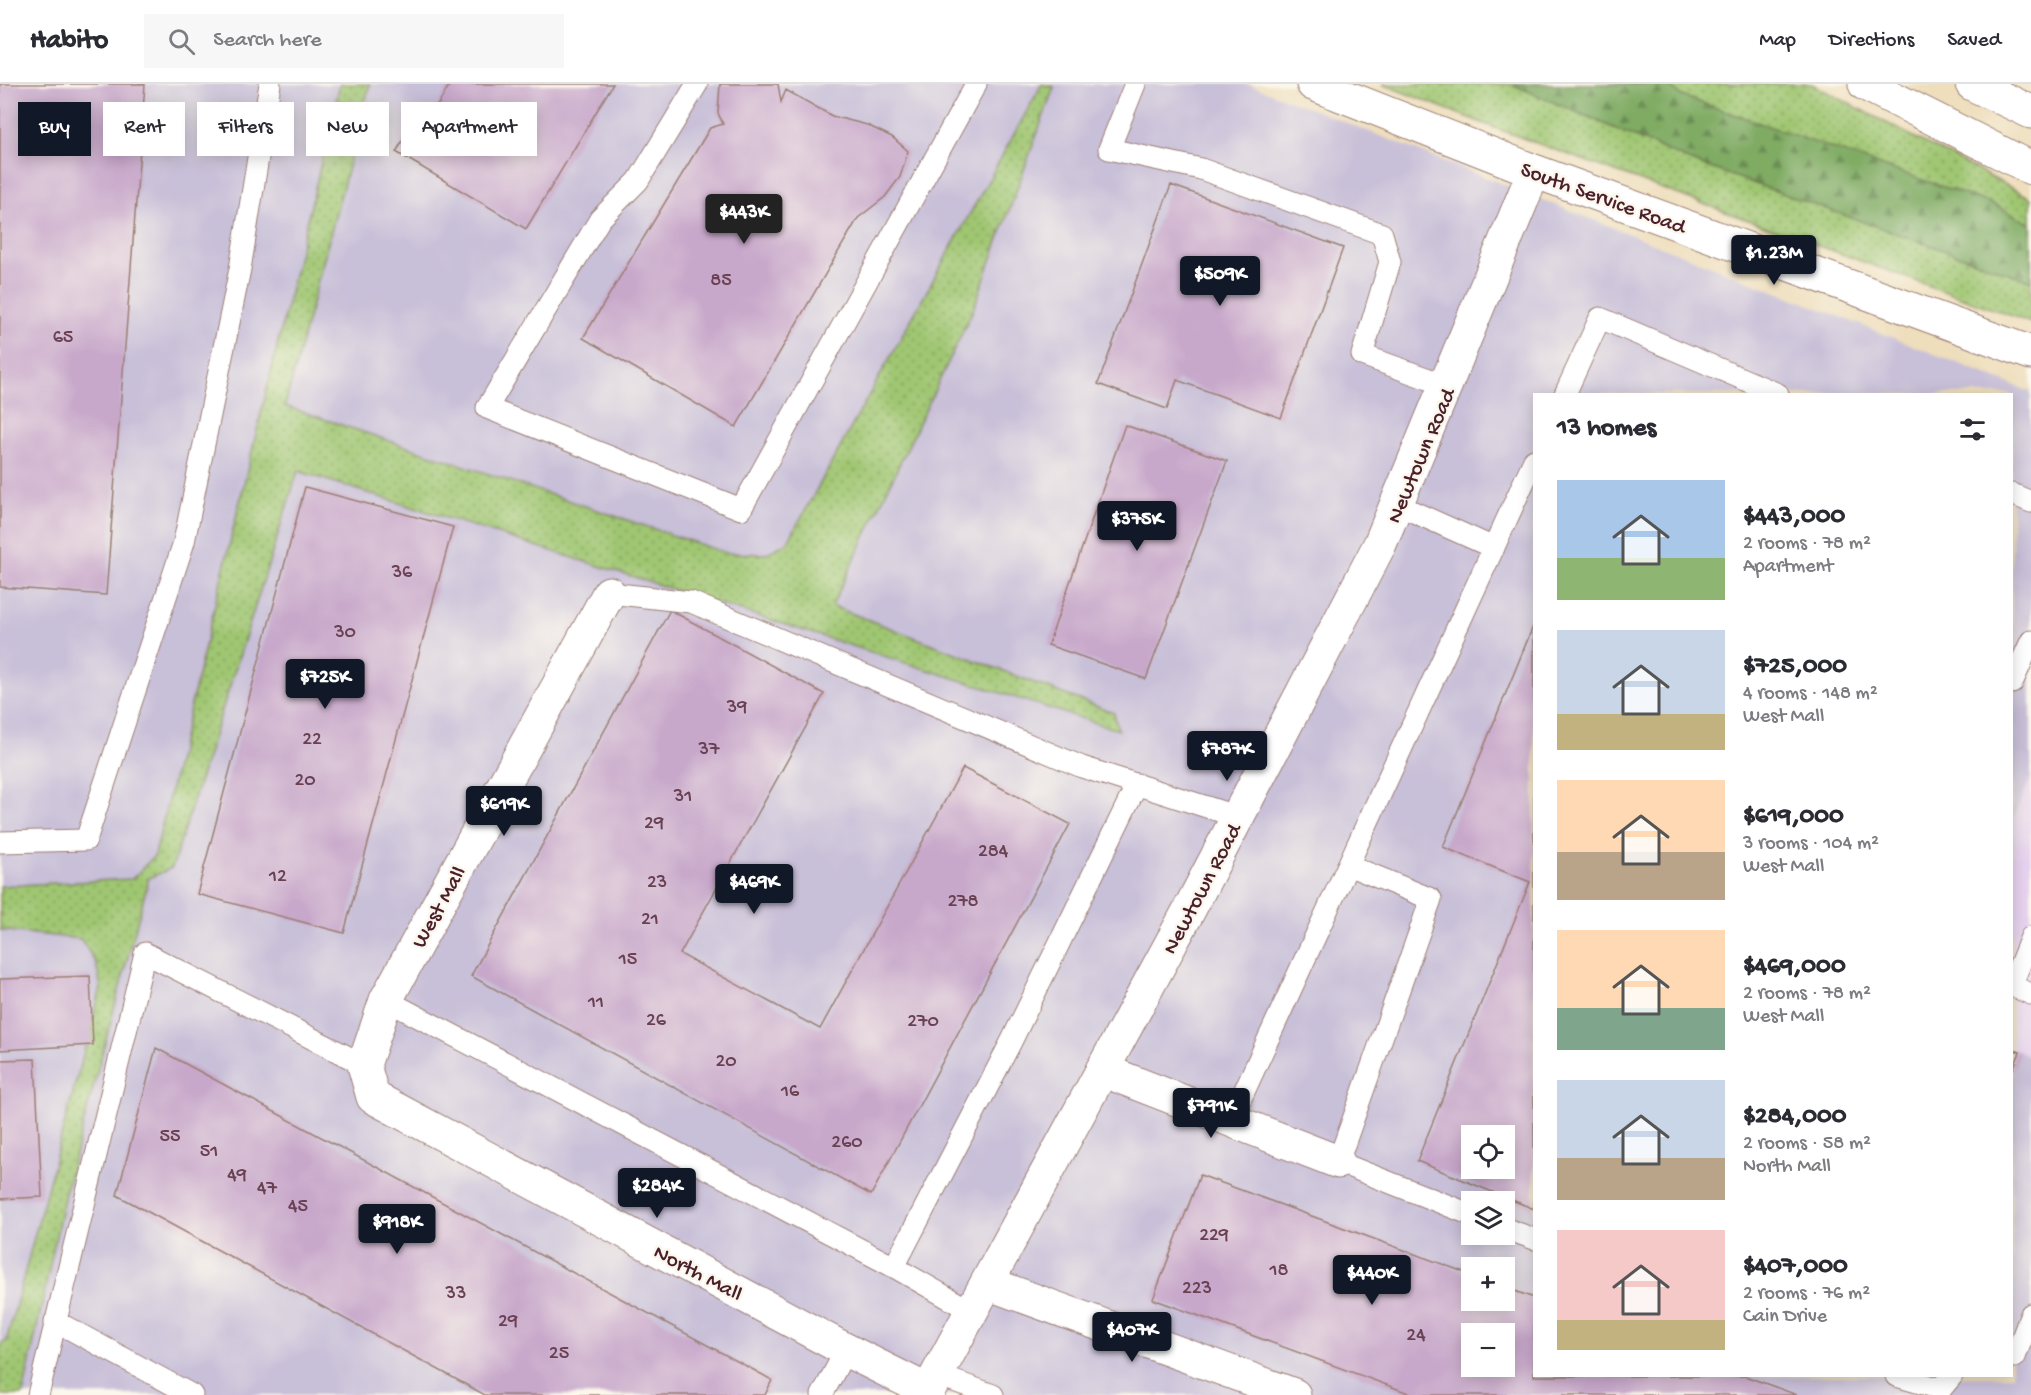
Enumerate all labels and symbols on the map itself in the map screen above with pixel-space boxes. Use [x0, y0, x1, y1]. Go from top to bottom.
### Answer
street label: South Service Road [1516, 158, 1691, 242]
pin: $443K [702, 194, 786, 245]
pin: $1.23M [1725, 235, 1823, 286]
pin: $509K [1178, 256, 1262, 307]
house number: 85 [710, 270, 732, 293]
house number: 65 [53, 327, 73, 350]
street label: Newtown Road [1383, 383, 1464, 528]
pin: $375K [1095, 501, 1179, 552]
house number: 36 [391, 562, 413, 585]
house number: 30 [333, 622, 356, 645]
pin: $725K [283, 659, 367, 710]
house number: 39 [726, 697, 747, 720]
house number: 22 [302, 729, 322, 752]
pin: $787K [1185, 731, 1269, 782]
house number: 37 [698, 739, 720, 762]
house number: 20 [294, 770, 316, 793]
pin: $619K [462, 786, 546, 837]
house number: 31 [673, 786, 692, 809]
house number: 29 [644, 813, 664, 836]
street label: Newtown Road [1158, 818, 1250, 960]
house number: 284 [978, 841, 1009, 864]
street label: West Mall [407, 862, 474, 953]
pin: $469K [712, 864, 796, 915]
house number: 12 [268, 866, 287, 889]
house number: 23 [647, 872, 667, 895]
house number: 278 [947, 891, 979, 914]
house number: 21 [641, 909, 659, 932]
house number: 15 [618, 949, 637, 972]
house number: 11 [587, 992, 604, 1015]
house number: 26 [646, 1010, 667, 1033]
house number: 270 [907, 1011, 939, 1034]
house number: 20 [715, 1051, 737, 1074]
house number: 16 [780, 1081, 800, 1104]
pin: $791K [1169, 1088, 1253, 1139]
house number: 55 [159, 1126, 181, 1149]
house number: 260 [831, 1132, 863, 1155]
house number: 51 [200, 1141, 218, 1164]
house number: 49 [227, 1165, 247, 1188]
pin: $284K [615, 1168, 699, 1219]
house number: 47 [257, 1178, 278, 1201]
house number: 45 [288, 1196, 308, 1219]
pin: $918K [355, 1204, 439, 1255]
house number: 229 [1199, 1225, 1229, 1248]
street label: North Mall [648, 1240, 746, 1309]
pin: $440K [1330, 1255, 1414, 1306]
house number: 18 [1268, 1260, 1289, 1283]
house number: 223 [1182, 1278, 1212, 1301]
house number: 33 [445, 1283, 466, 1306]
house number: 29 [498, 1311, 518, 1334]
pin: $407K [1090, 1312, 1174, 1363]
house number: 24 [1406, 1325, 1426, 1348]
house number: 25 [549, 1343, 569, 1366]

